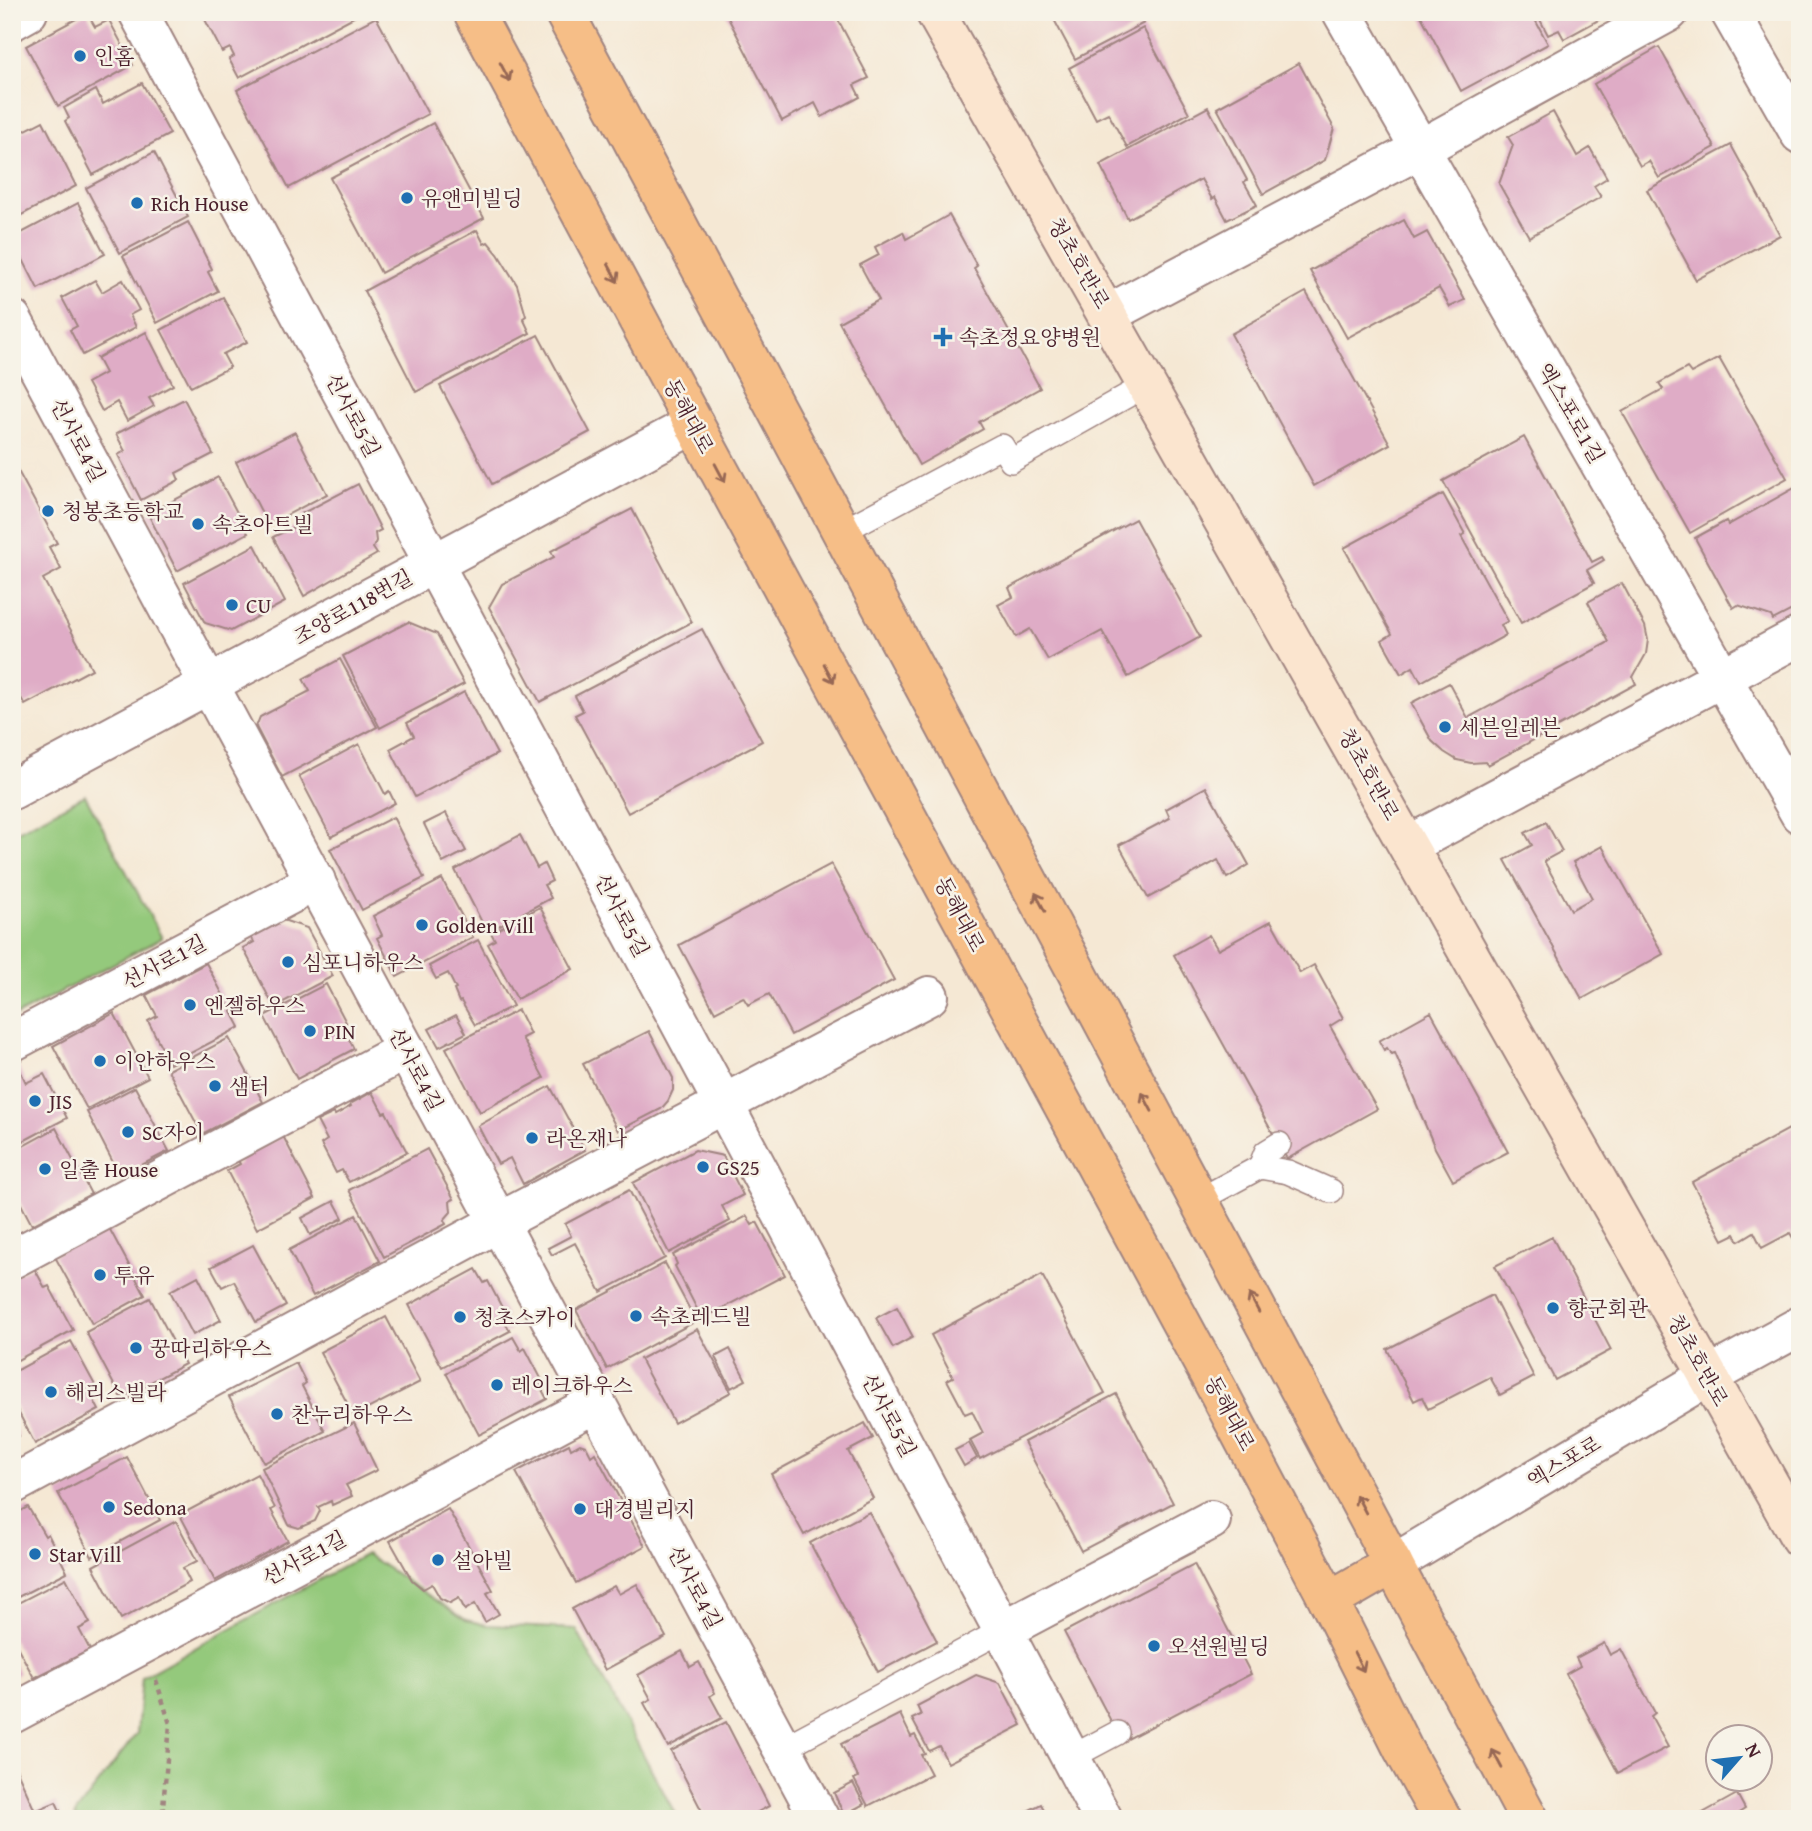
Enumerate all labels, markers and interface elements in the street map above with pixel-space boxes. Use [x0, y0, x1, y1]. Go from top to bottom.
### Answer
place label: 인홈 [94, 41, 135, 72]
marker: 인홈 [72, 48, 88, 64]
one-way arrow [499, 62, 513, 82]
place label: 유앤미빌딩 [421, 183, 522, 214]
place label: Rich House [151, 188, 249, 219]
marker: 유앤미빌딩 [399, 190, 415, 206]
marker: Rich House [129, 195, 145, 211]
street label: 청초호반로 [1040, 211, 1118, 315]
one-way arrow [606, 262, 620, 283]
place label: 속초정요양병원 [959, 322, 1101, 353]
marker: 속초정요양병원 [933, 327, 953, 347]
street label: 엑스포로1길 [1530, 357, 1612, 469]
street label: 선사로5길 [318, 367, 388, 463]
street label: 동해대로 [656, 373, 722, 459]
street label: 선사로4길 [43, 392, 113, 488]
one-way arrow [714, 463, 728, 483]
place label: 청봉초등학교 [62, 496, 184, 527]
marker: 청봉초등학교 [40, 503, 56, 519]
place label: 속초아트빌 [212, 509, 313, 540]
marker: 속초아트빌 [190, 516, 206, 532]
street label: 조양로118번길 [288, 562, 418, 652]
place label: CU [246, 590, 271, 621]
marker: CU [224, 597, 240, 613]
one-way arrow [822, 663, 836, 683]
place label: 세븐일레븐 [1459, 712, 1560, 743]
marker: 세븐일레븐 [1437, 719, 1453, 735]
street label: 청초호반로 [1331, 722, 1407, 826]
street label: 선사로5길 [587, 867, 657, 963]
street label: 동해대로 [927, 871, 993, 957]
one-way arrow [1032, 892, 1046, 913]
place label: Golden Vill [436, 910, 534, 941]
marker: Golden Vill [414, 917, 430, 933]
street label: 선사로1길 [116, 927, 212, 997]
place label: 심포니하우스 [302, 947, 424, 978]
marker: 심포니하우스 [280, 954, 296, 970]
place label: 엔젤하우스 [204, 990, 305, 1021]
marker: 엔젤하우스 [182, 997, 198, 1013]
place label: PIN [324, 1016, 356, 1047]
street label: 선사로4길 [381, 1021, 451, 1117]
marker: PIN [302, 1023, 318, 1039]
place label: 이안하우스 [114, 1046, 215, 1077]
marker: 이안하우스 [92, 1053, 108, 1069]
place label: 샘터 [229, 1071, 270, 1102]
marker: 샘터 [207, 1078, 223, 1094]
place label: JIS [46, 1086, 72, 1117]
marker: JIS [27, 1093, 43, 1109]
one-way arrow [1140, 1093, 1154, 1113]
place label: SC자이 [142, 1117, 204, 1148]
place label: 라온재나 [546, 1123, 628, 1154]
marker: SC자이 [120, 1124, 136, 1140]
marker: 라온재나 [524, 1130, 540, 1146]
place label: GS25 [717, 1152, 760, 1183]
place label: 일출 House [59, 1154, 159, 1185]
marker: GS25 [695, 1159, 711, 1175]
marker: 일출 House [37, 1161, 53, 1177]
place label: 투유 [114, 1260, 155, 1291]
marker: 투유 [92, 1267, 108, 1283]
one-way arrow [1246, 1293, 1260, 1314]
place label: 향군회관 [1567, 1293, 1649, 1324]
marker: 향군회관 [1545, 1300, 1561, 1316]
place label: 속초레드빌 [650, 1301, 751, 1332]
place label: 청초스카이 [474, 1302, 575, 1333]
marker: 속초레드빌 [628, 1308, 644, 1324]
street label: 청초호반로 [1660, 1308, 1736, 1412]
marker: 청초스카이 [452, 1309, 468, 1325]
place label: 꿍따리하우스 [150, 1333, 272, 1364]
marker: 꿍따리하우스 [128, 1340, 144, 1356]
street label: 선사로5길 [854, 1367, 924, 1463]
place label: 레이크하우스 [511, 1370, 633, 1401]
street label: 동해대로 [1197, 1370, 1263, 1456]
place label: 해리스빌라 [65, 1377, 167, 1408]
marker: 레이크하우스 [489, 1377, 505, 1393]
marker: 해리스빌라 [43, 1384, 59, 1400]
place label: 찬누리하우스 [291, 1399, 413, 1430]
marker: 찬누리하우스 [269, 1406, 285, 1422]
street label: 엑스포로 [1521, 1428, 1607, 1496]
place label: Sedona [123, 1492, 187, 1523]
place label: 대경빌리지 [594, 1494, 695, 1525]
one-way arrow [1354, 1494, 1367, 1515]
marker: Sedona [101, 1499, 117, 1515]
marker: 대경빌리지 [572, 1501, 588, 1517]
street label: 선사로1길 [256, 1523, 352, 1593]
place label: Star Vill [49, 1539, 121, 1570]
street label: 선사로4길 [660, 1539, 730, 1635]
place label: 설아빌 [452, 1545, 513, 1576]
marker: Star Vill [27, 1546, 43, 1562]
marker: 설아빌 [430, 1552, 446, 1568]
place label: 오션원빌딩 [1168, 1631, 1269, 1662]
marker: 오션원빌딩 [1146, 1638, 1162, 1654]
one-way arrow [1353, 1651, 1367, 1672]
north arrow [1703, 1722, 1773, 1792]
text: N [1739, 1738, 1769, 1762]
one-way arrow [1490, 1749, 1504, 1769]

